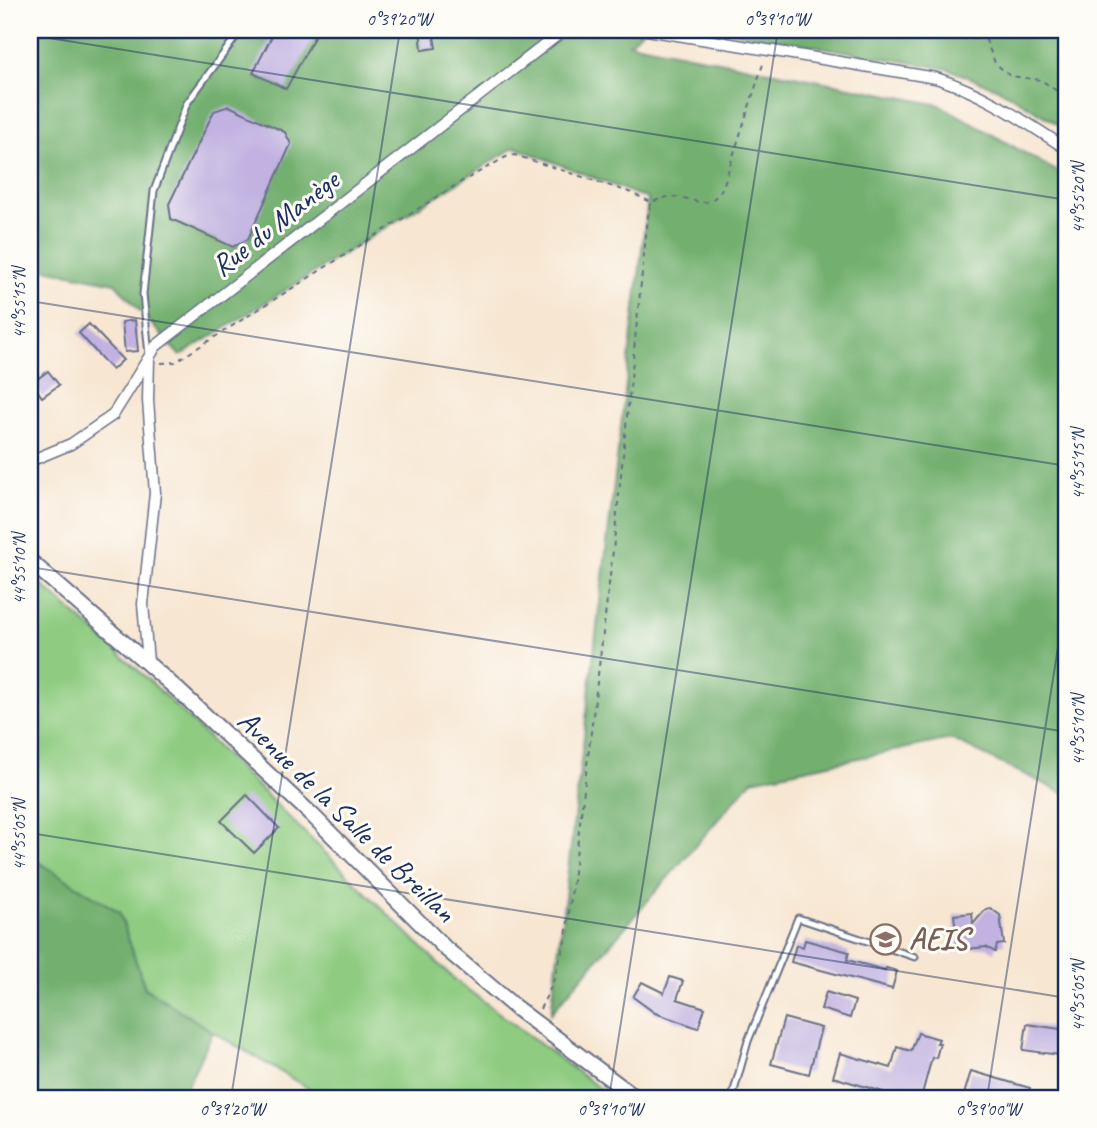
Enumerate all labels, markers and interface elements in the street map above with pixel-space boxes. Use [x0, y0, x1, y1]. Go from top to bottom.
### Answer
text: 0°39'20"W [367, 8, 434, 30]
text: 0°39'10"W [745, 8, 812, 30]
text: 44°55'20"N [1067, 159, 1089, 233]
street label: Rue du Manège [203, 160, 348, 285]
text: 44°55'15"N [8, 264, 30, 338]
text: 44°55'15"N [1067, 425, 1089, 499]
text: 44°55'10"N [8, 530, 30, 604]
text: 44°55'10"N [1067, 691, 1089, 765]
street label: Avenue de la Salle de Breillan [230, 702, 465, 931]
text: 44°55'05"N [8, 796, 30, 870]
place label: AEIS [909, 920, 974, 958]
school or university icon: AEIS [869, 922, 903, 956]
text: 44°55'05"N [1067, 957, 1089, 1031]
text: 0°39'20"W [200, 1098, 267, 1120]
text: 0°39'10"W [578, 1098, 645, 1120]
text: 0°39'00"W [956, 1098, 1023, 1120]

